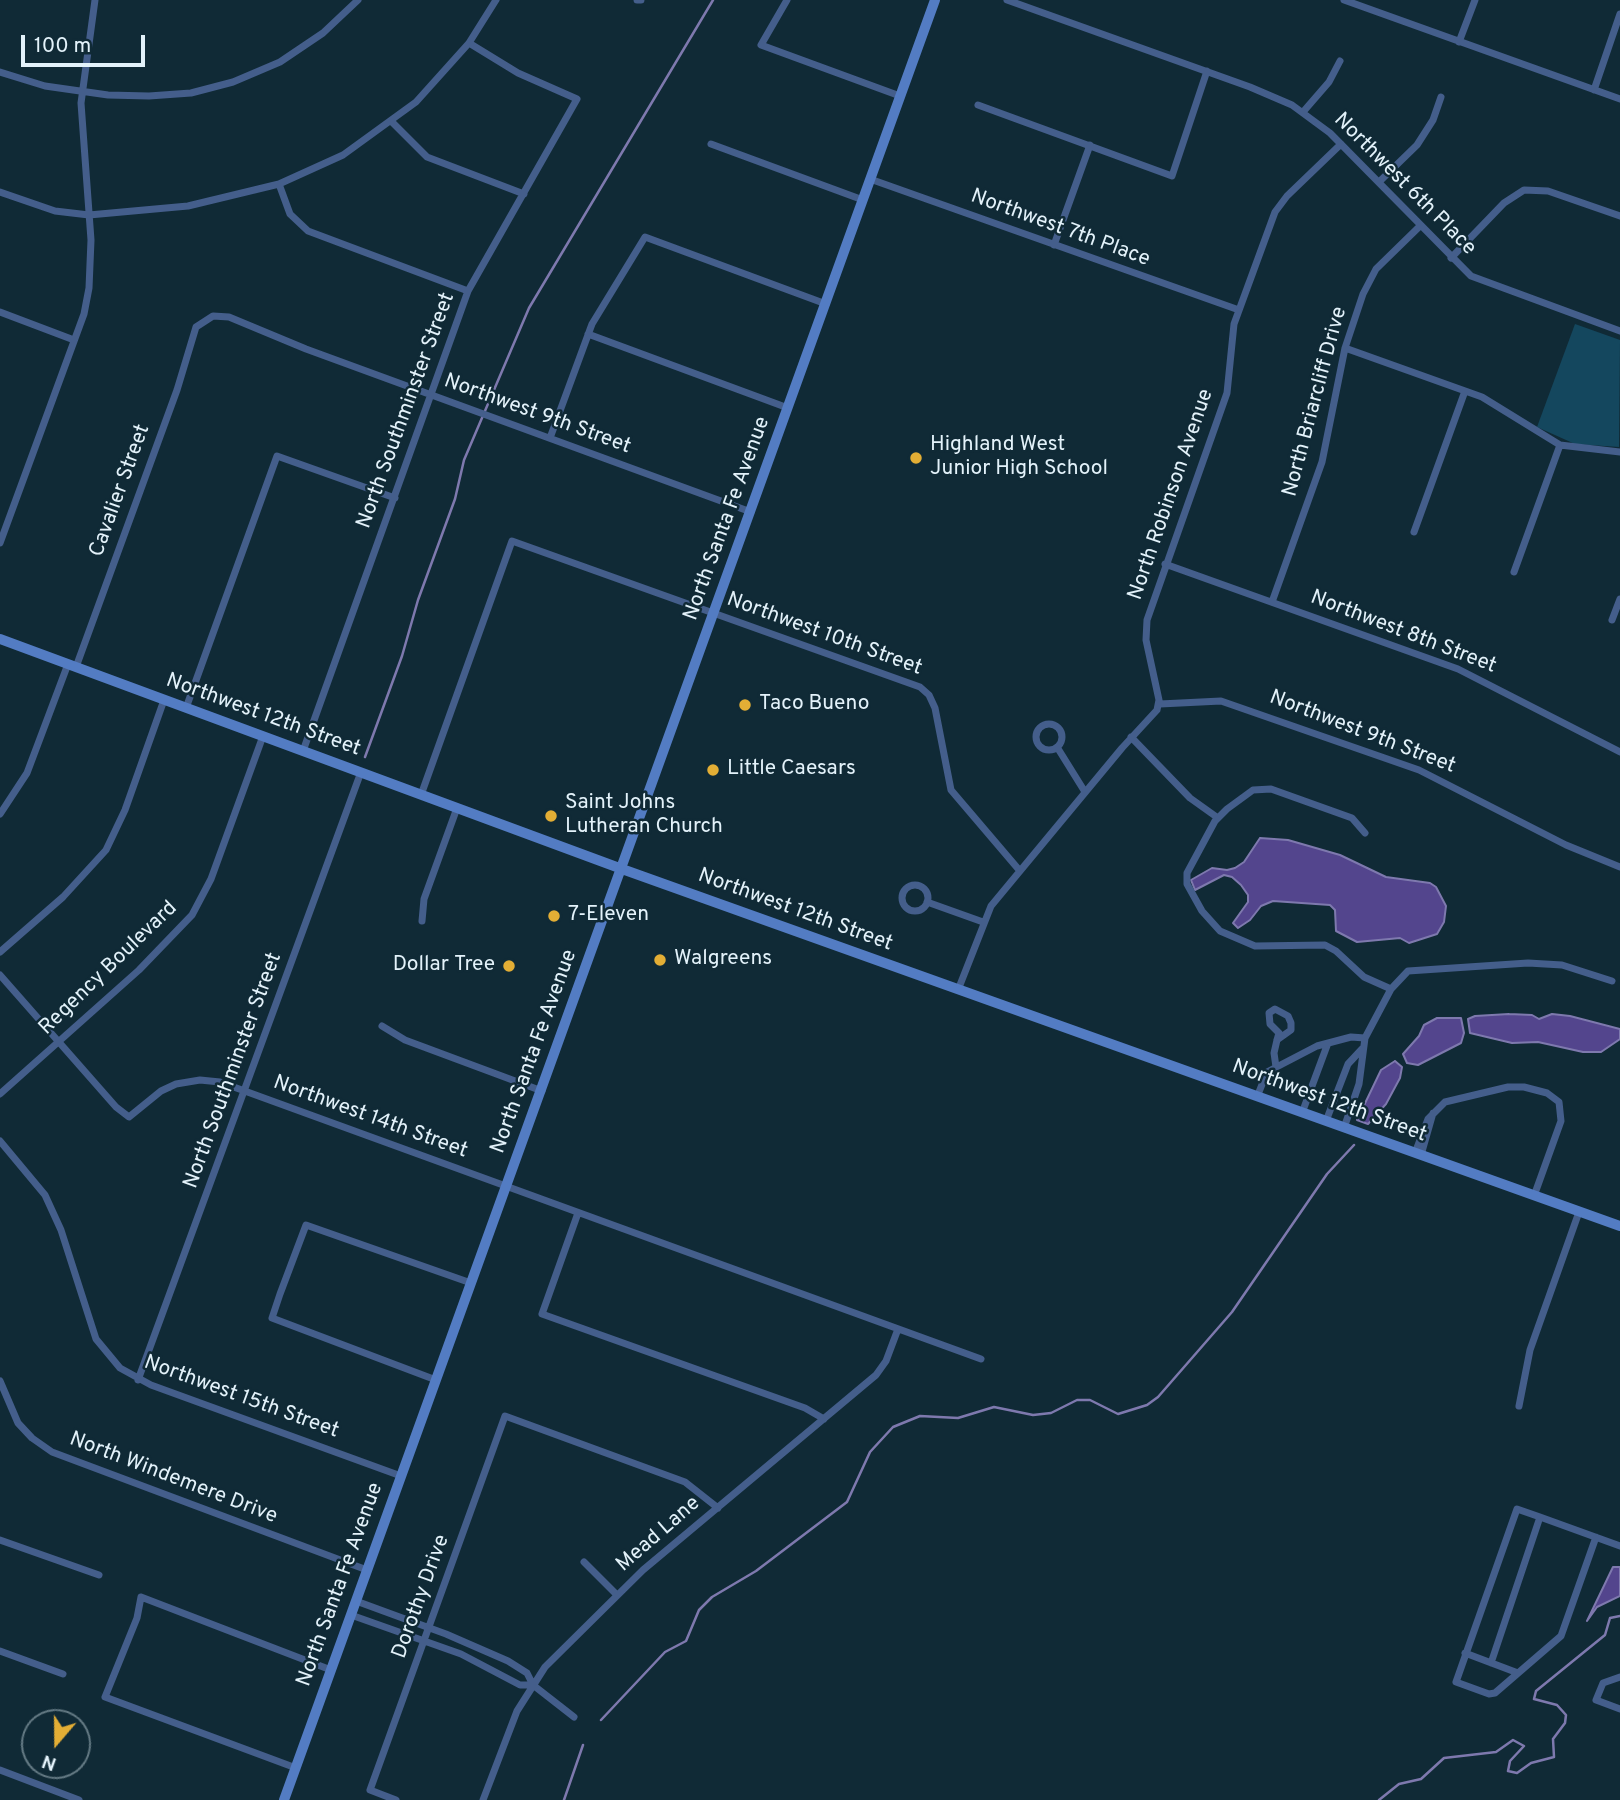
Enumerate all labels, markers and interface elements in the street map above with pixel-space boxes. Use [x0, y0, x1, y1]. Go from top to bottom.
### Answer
scale bar [24, 21, 149, 65]
text: 100 m [34, 33, 91, 60]
street label: Northwest 6th Place [1327, 108, 1481, 262]
street label: Northwest 7th Place [967, 185, 1153, 273]
street label: North Southminster Street [353, 290, 461, 532]
street label: North Briarcliff Drive [1279, 304, 1353, 500]
street label: Northwest 9th Street [440, 369, 634, 461]
street label: North Robinson Avenue [1124, 386, 1220, 604]
street label: North Santa Fe Avenue [679, 414, 777, 624]
street label: Cavalier Street [85, 421, 157, 561]
place label: Highland West Junior High School [930, 433, 1108, 483]
marker: Highland West Junior High School [908, 450, 924, 466]
street label: Northwest 8th Street [1306, 586, 1500, 680]
street label: Northwest 10th Street [723, 588, 925, 682]
street label: Northwest 12th Street [162, 669, 364, 763]
street label: Northwest 9th Street [1265, 686, 1459, 780]
place label: Taco Bueno [759, 692, 869, 718]
marker: Taco Bueno [737, 697, 753, 713]
place label: Little Caesars [727, 757, 856, 783]
marker: Little Caesars [705, 762, 721, 778]
place label: Saint Johns Lutheran Church [565, 791, 723, 841]
marker: Saint Johns Lutheran Church [543, 808, 559, 824]
street label: Northwest 12th Street [694, 864, 896, 958]
street label: Regency Boulevard [35, 897, 183, 1041]
place label: 7-Eleven [568, 903, 649, 929]
marker: 7-Eleven [546, 908, 562, 924]
street label: North Santa Fe Avenue [486, 947, 584, 1157]
place label: Walgreens [674, 947, 772, 973]
street label: North Southminster Street [180, 950, 288, 1192]
marker: Walgreens [652, 952, 668, 968]
place label: Dollar Tree [393, 953, 495, 979]
marker: Dollar Tree [501, 958, 517, 974]
street label: Northwest 12th Street [1228, 1055, 1430, 1149]
street label: Northwest 14th Street [269, 1071, 471, 1165]
street label: Northwest 15th Street [140, 1351, 342, 1445]
street label: North Windemere Drive [65, 1428, 281, 1530]
street label: North Santa Fe Avenue [292, 1480, 390, 1690]
street label: Mead Lane [612, 1492, 706, 1578]
street label: Dorothy Drive [388, 1532, 456, 1662]
north arrow [21, 1709, 91, 1779]
text: N [39, 1748, 60, 1775]

